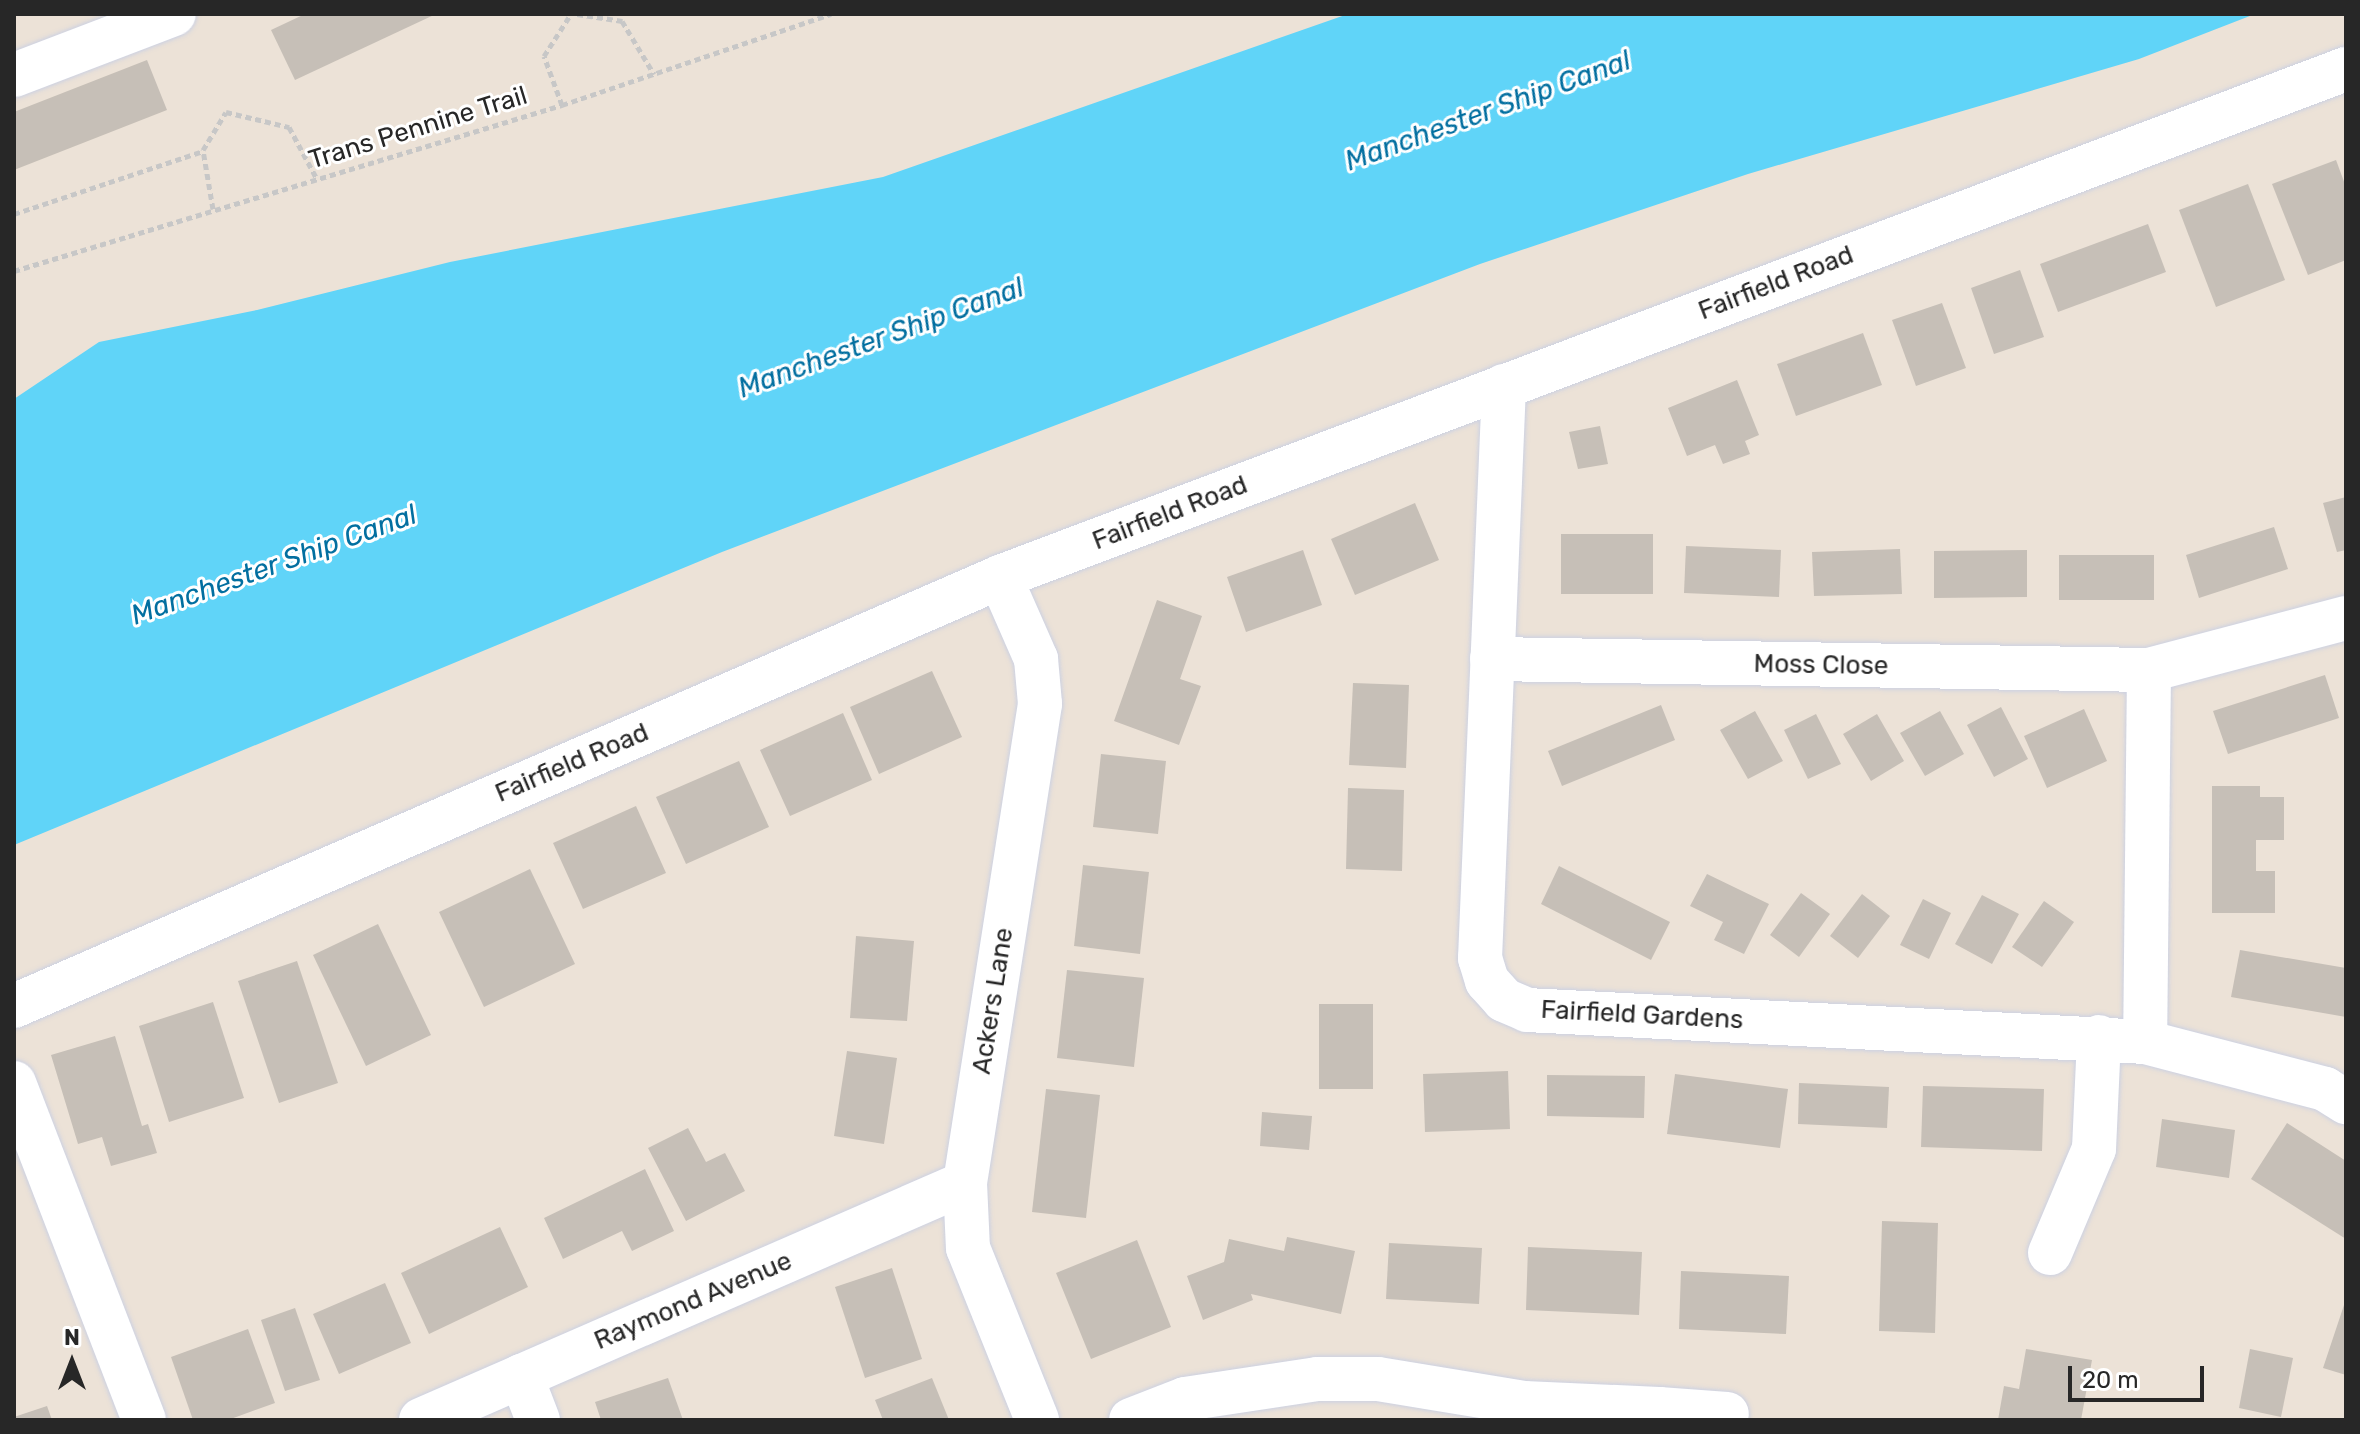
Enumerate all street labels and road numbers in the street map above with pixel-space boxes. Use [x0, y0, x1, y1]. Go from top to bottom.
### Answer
street label: Trans Pennine Trail [305, 80, 531, 176]
street label: Fairfield Road [1694, 239, 1858, 327]
street label: Fairfield Road [1088, 469, 1252, 557]
street label: Moss Close [1753, 648, 1889, 682]
street label: Fairfield Road [491, 717, 653, 809]
street label: Ackers Lane [966, 926, 1020, 1076]
street label: Fairfield Gardens [1540, 994, 1744, 1036]
street label: Raymond Avenue [589, 1245, 797, 1357]

